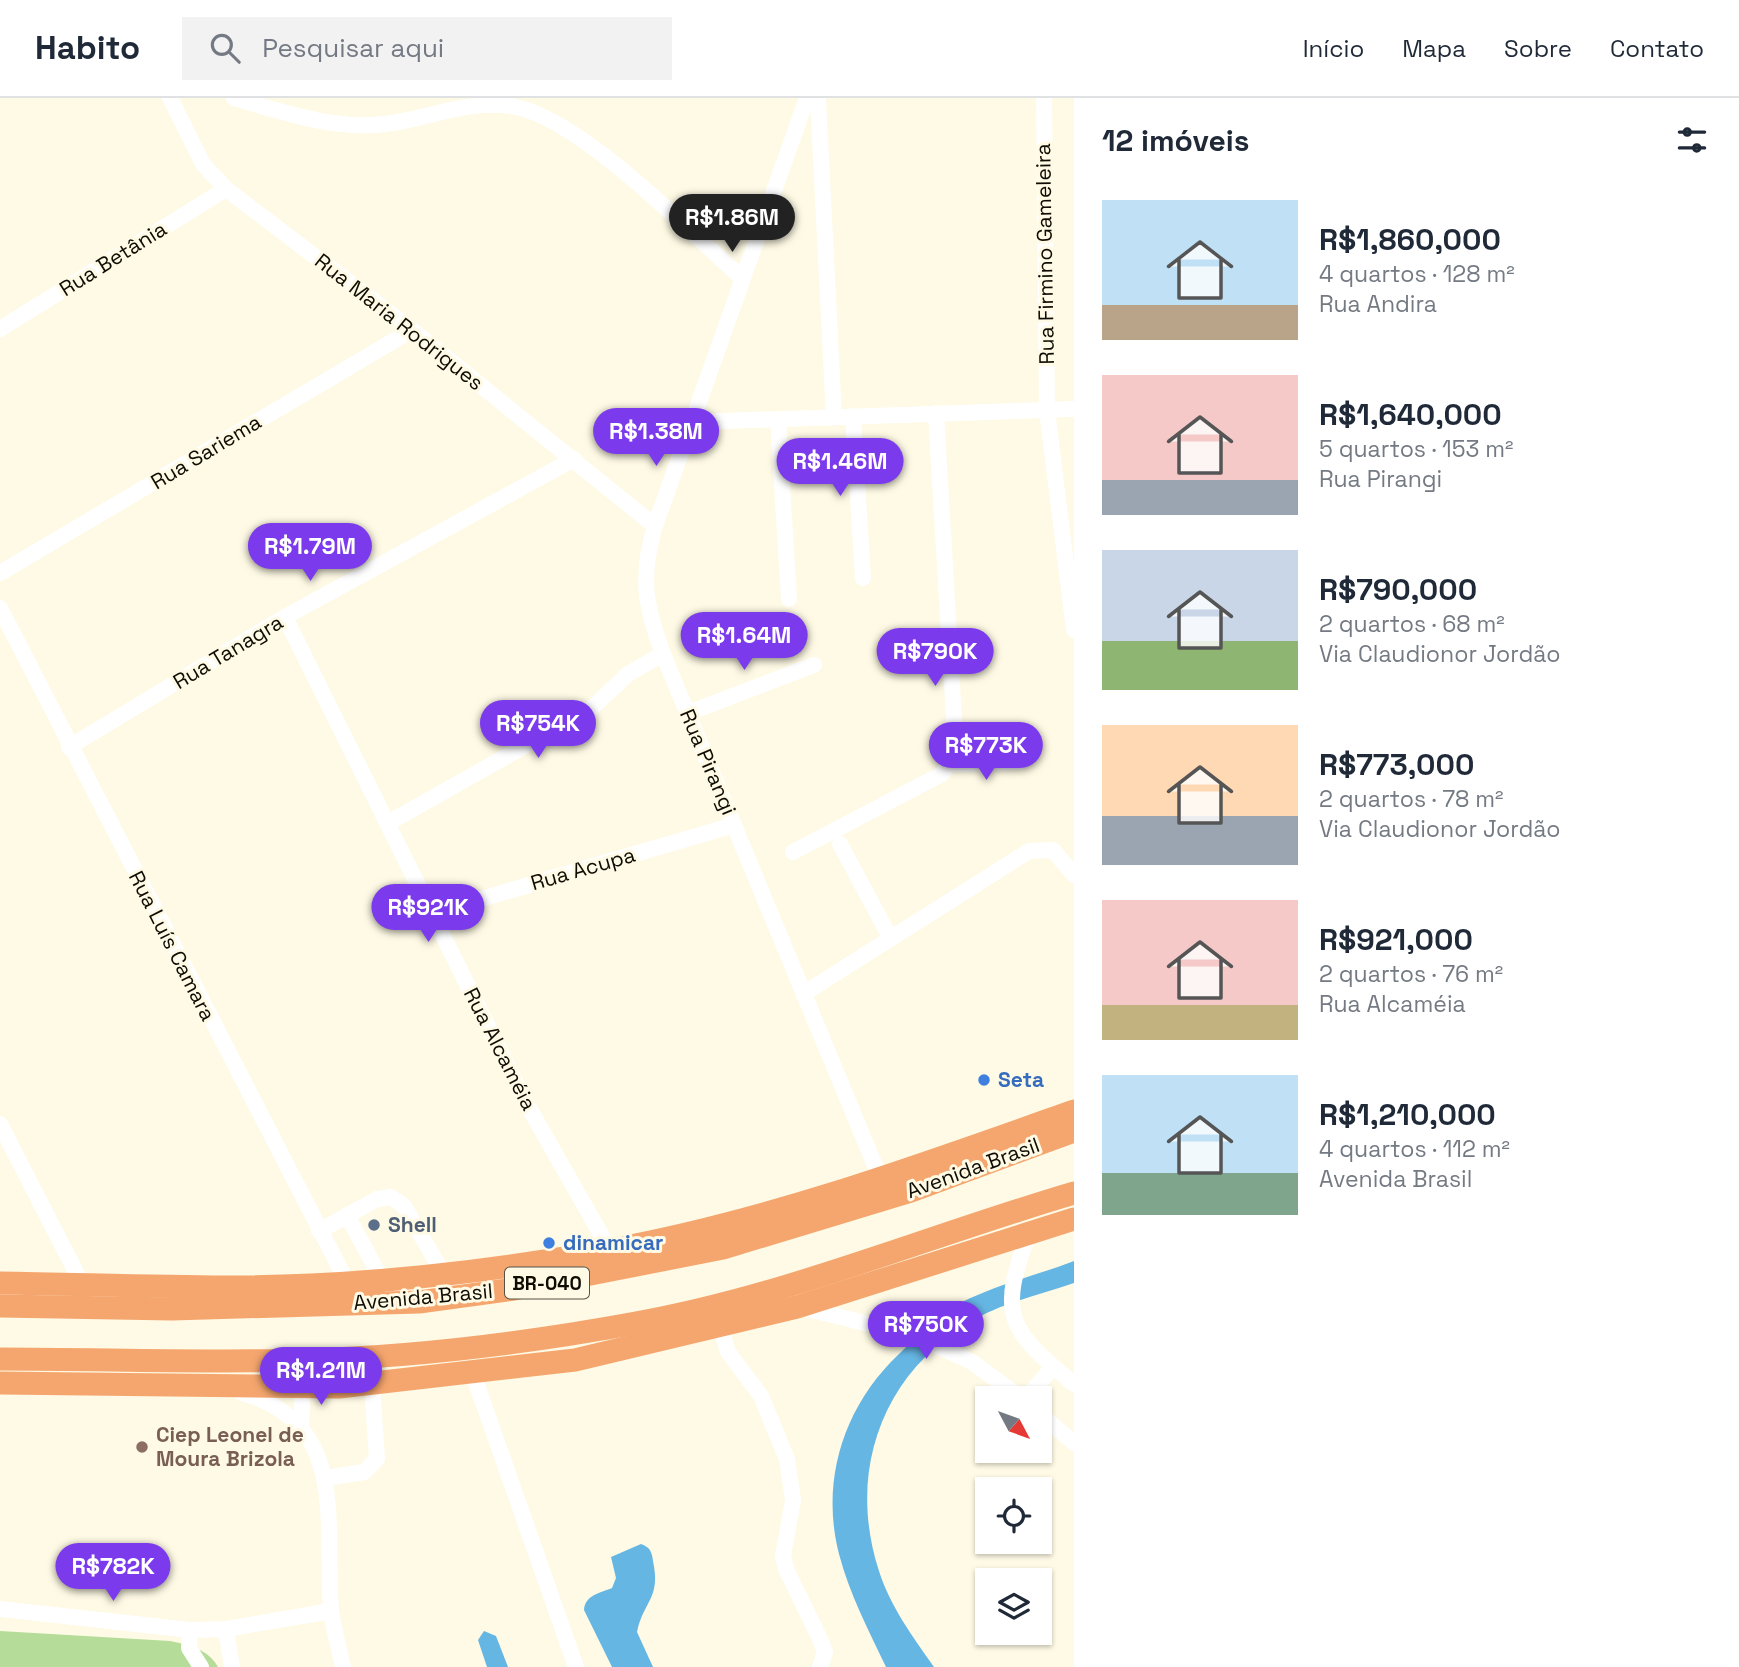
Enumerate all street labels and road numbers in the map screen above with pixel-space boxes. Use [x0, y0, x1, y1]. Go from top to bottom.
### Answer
street label: Rua Firmino Gameleira [1029, 143, 1060, 365]
street label: Rua Betânia [54, 215, 171, 302]
street label: Rua Maria Rodrigues [309, 247, 489, 396]
street label: Rua Sariema [146, 408, 266, 495]
street label: Rua Tanagra [168, 608, 288, 695]
street label: Rua Pirangi [674, 705, 743, 819]
street label: Rua Acupa [527, 841, 638, 896]
street label: Rua Luís Camara [123, 866, 222, 1025]
street label: Rua Alcaméia [458, 983, 543, 1115]
street label: Avenida Brasil [902, 1131, 1043, 1204]
road number: BR-040 [505, 1268, 589, 1298]
street label: Avenida Brasil [352, 1277, 494, 1316]

